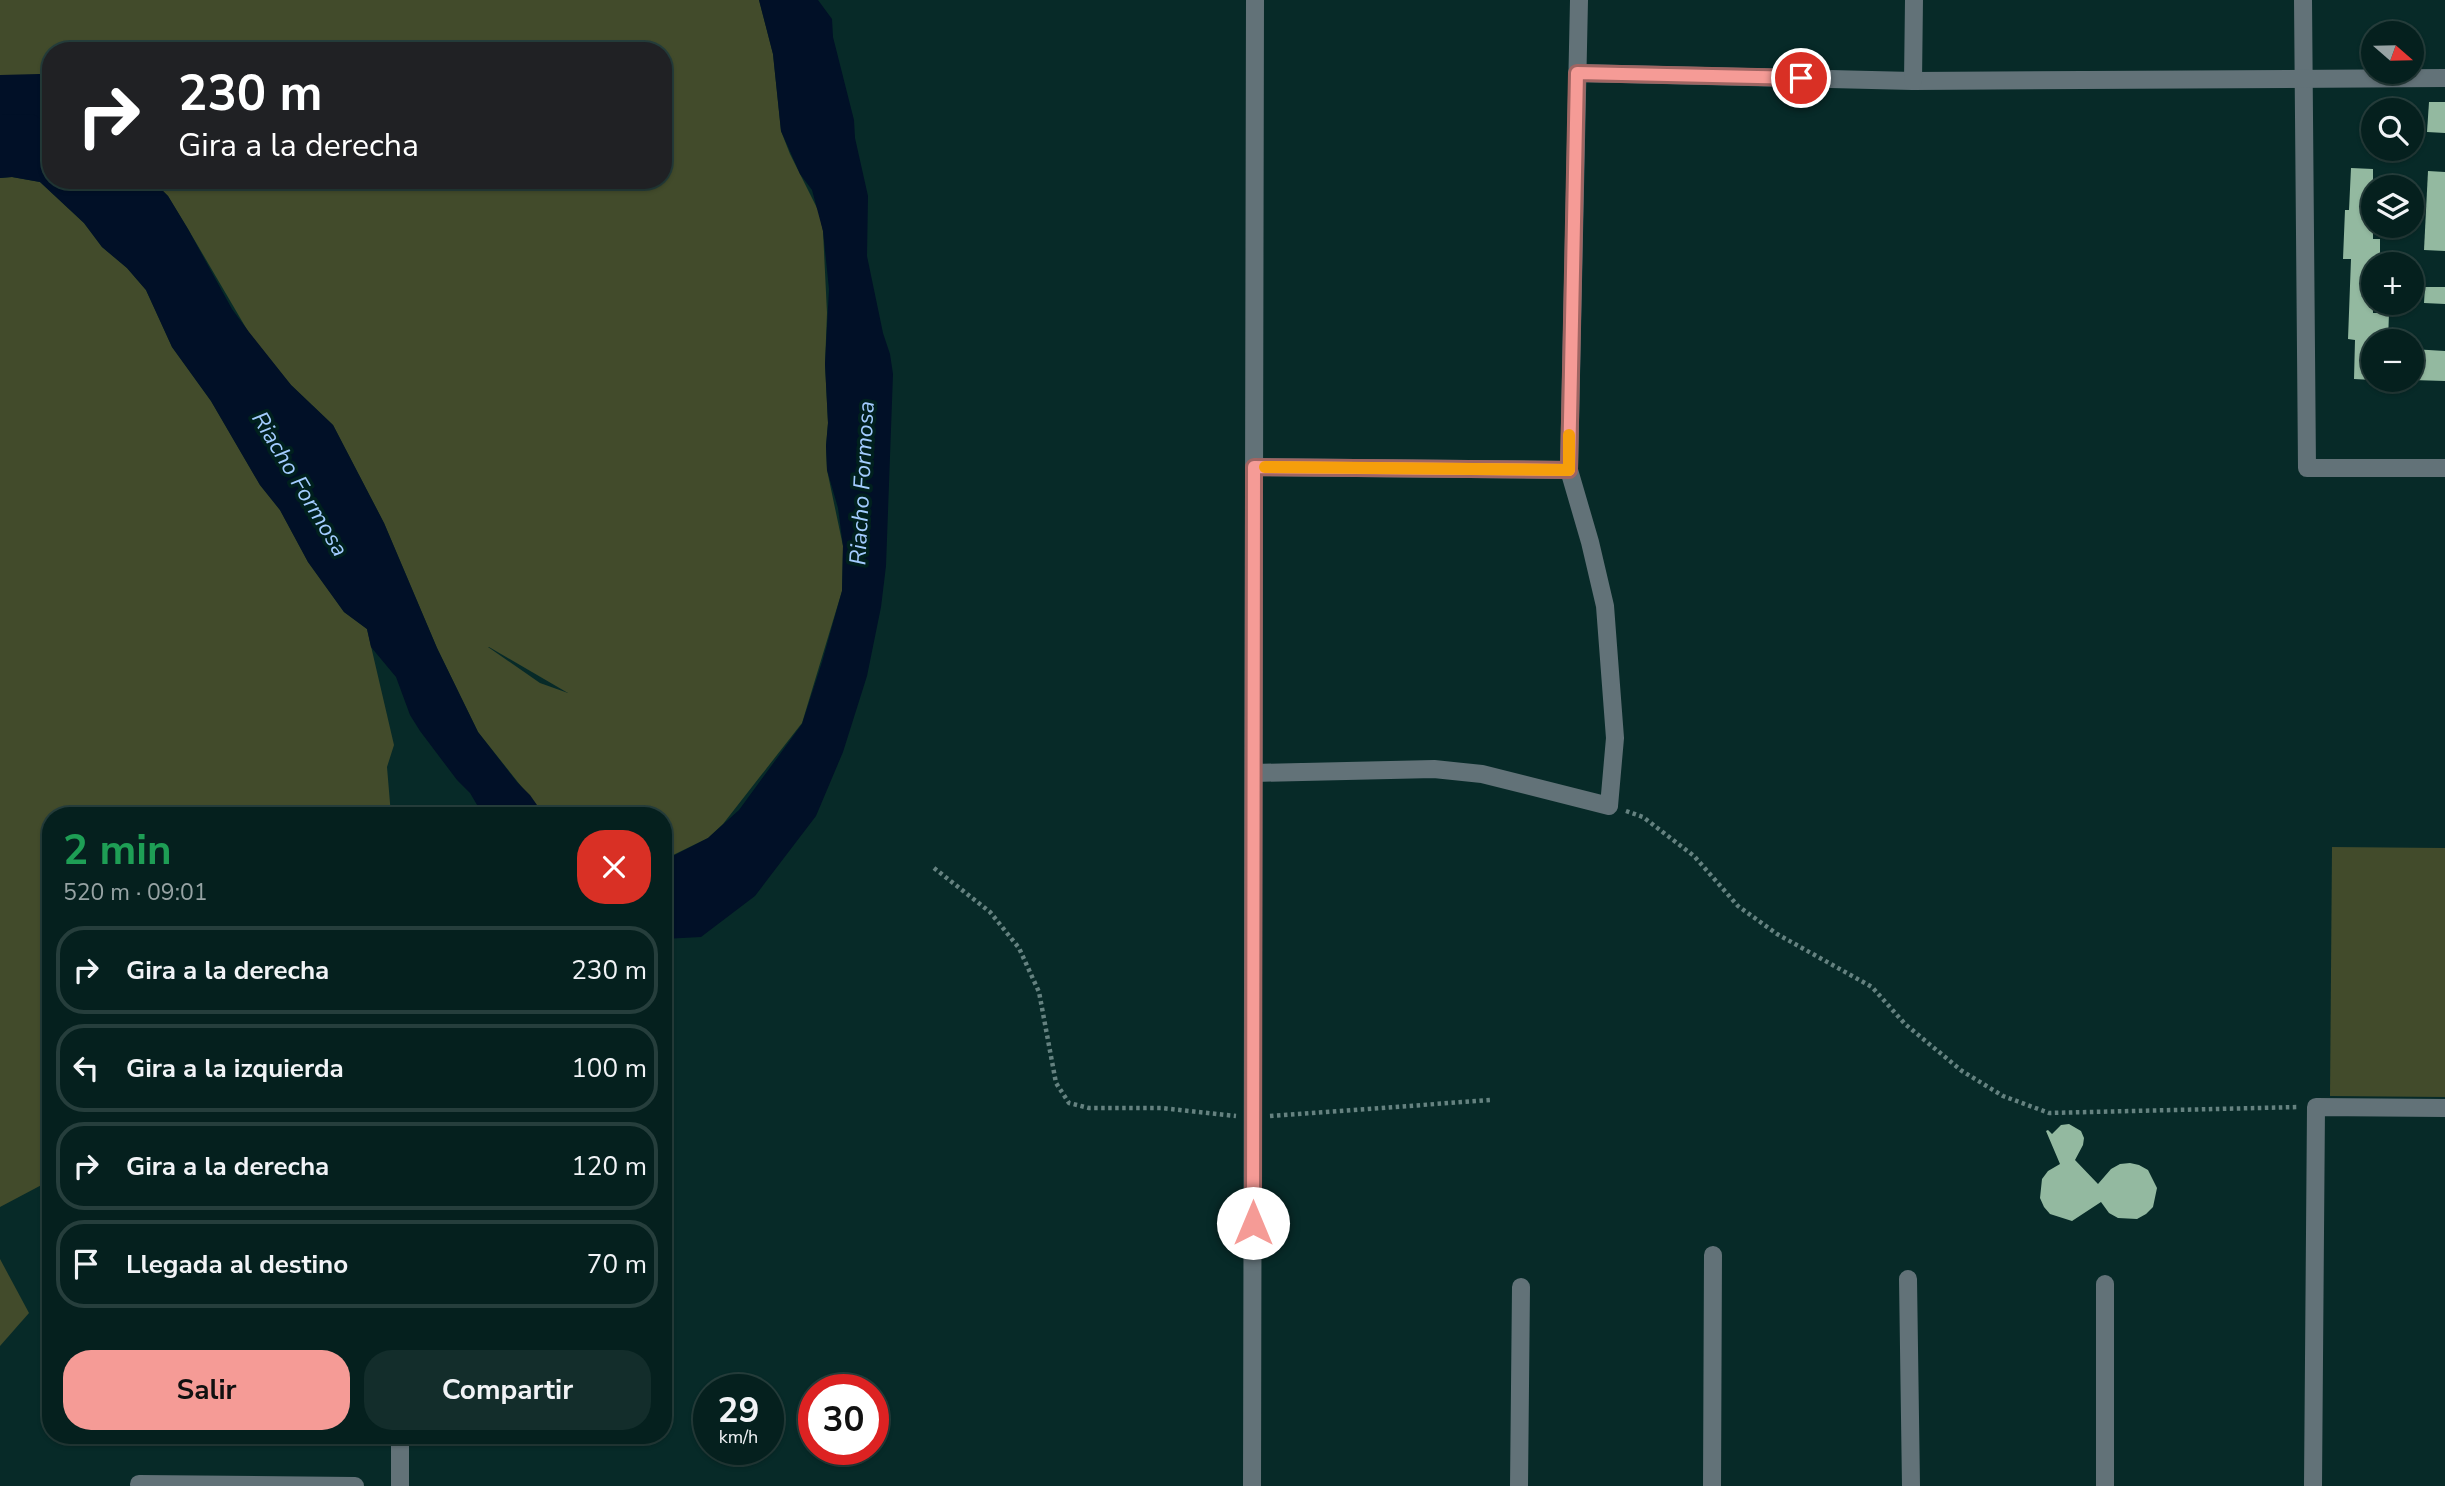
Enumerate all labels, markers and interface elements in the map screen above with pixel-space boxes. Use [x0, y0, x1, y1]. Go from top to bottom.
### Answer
north arrow [2361, 21, 2424, 84]
map controls [2361, 21, 2424, 392]
pin [1771, 48, 1831, 108]
icon: arrive [1782, 59, 1820, 97]
text: 230 m [178, 60, 322, 127]
icon: right [63, 70, 154, 161]
button: search [2361, 98, 2424, 161]
text: Gira a la derecha [178, 124, 419, 167]
button: layers [2361, 175, 2424, 238]
button: + [2361, 252, 2424, 315]
button: − [2361, 329, 2424, 392]
water label: Riacho Formosa [842, 400, 882, 566]
water label: Riacho Formosa [244, 406, 356, 562]
text: 2 min [63, 822, 172, 879]
button: close [577, 830, 651, 904]
text: 520 m · 09:01 [63, 877, 208, 908]
icon: right [67, 951, 105, 989]
text: Gira a la derecha [126, 953, 329, 988]
text: 230 m [571, 953, 647, 988]
icon: left [67, 1049, 105, 1087]
text: Gira a la izquierda [126, 1051, 344, 1086]
text: 100 m [571, 1051, 647, 1086]
icon: right [67, 1147, 105, 1185]
text: Gira a la derecha [126, 1149, 329, 1184]
text: 120 m [571, 1149, 647, 1184]
position arrow [1216, 1186, 1290, 1260]
icon: arrive [67, 1245, 105, 1283]
text: Llegada al destino [126, 1247, 348, 1282]
text: 70 m [587, 1247, 647, 1282]
button: Salir [63, 1350, 350, 1430]
button: Compartir [364, 1350, 651, 1430]
speed limit sign: 30 [798, 1374, 889, 1465]
text: 29 [717, 1387, 760, 1434]
text: km/h [719, 1425, 758, 1449]

